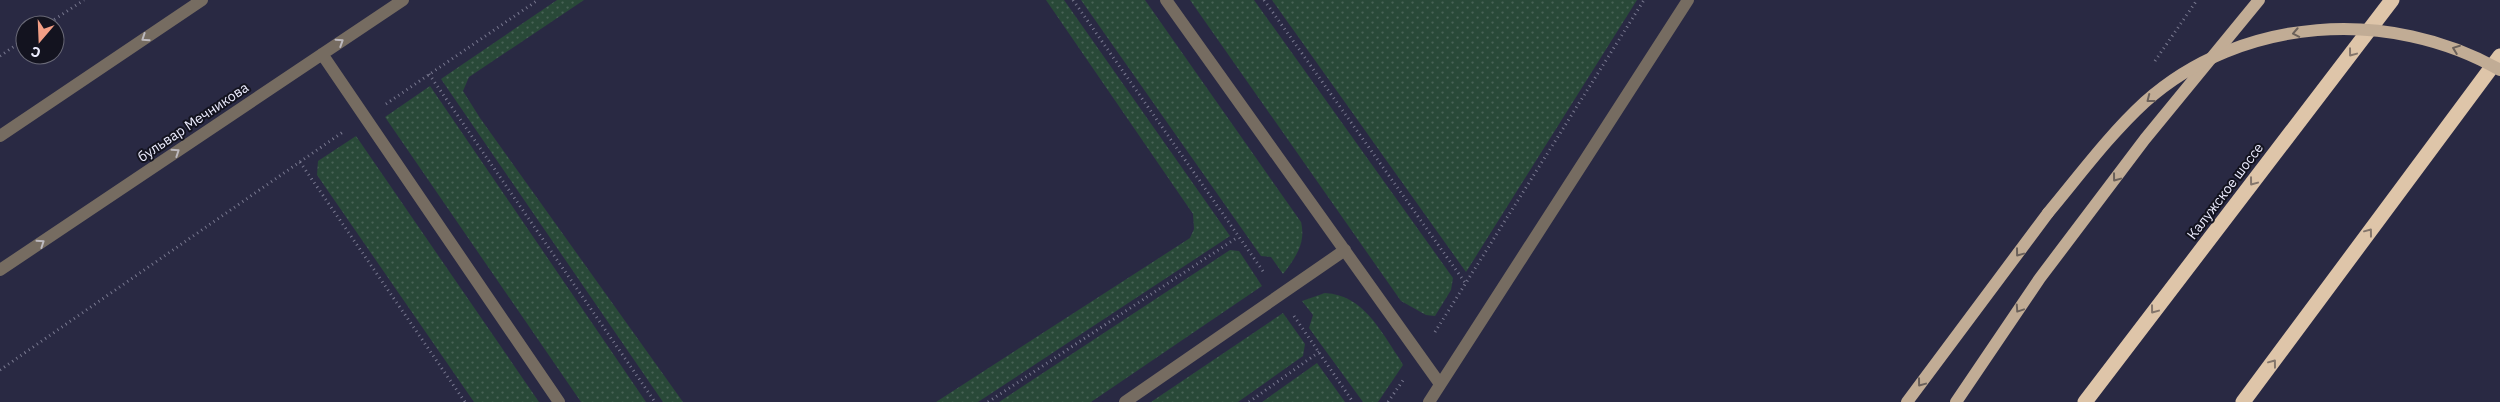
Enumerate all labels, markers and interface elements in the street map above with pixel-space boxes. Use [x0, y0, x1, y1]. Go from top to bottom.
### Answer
north arrow [15, 15, 65, 65]
one-way arrow [2292, 27, 2301, 37]
one-way arrow [142, 32, 151, 41]
one-way arrow [334, 39, 343, 49]
text: С [29, 42, 43, 62]
one-way arrow [2452, 45, 2461, 55]
one-way arrow [2349, 47, 2358, 57]
street label: бульвар Мечникова [134, 78, 252, 166]
one-way arrow [2146, 93, 2156, 102]
street label: Калужское шоссе [2183, 139, 2267, 243]
one-way arrow [170, 149, 179, 158]
one-way arrow [2113, 172, 2121, 181]
one-way arrow [2250, 176, 2259, 185]
one-way arrow [2363, 228, 2372, 238]
one-way arrow [35, 239, 44, 249]
one-way arrow [2016, 247, 2024, 256]
one-way arrow [2016, 303, 2025, 313]
one-way arrow [2151, 305, 2160, 314]
one-way arrow [2267, 360, 2275, 369]
one-way arrow [1919, 377, 1927, 386]

